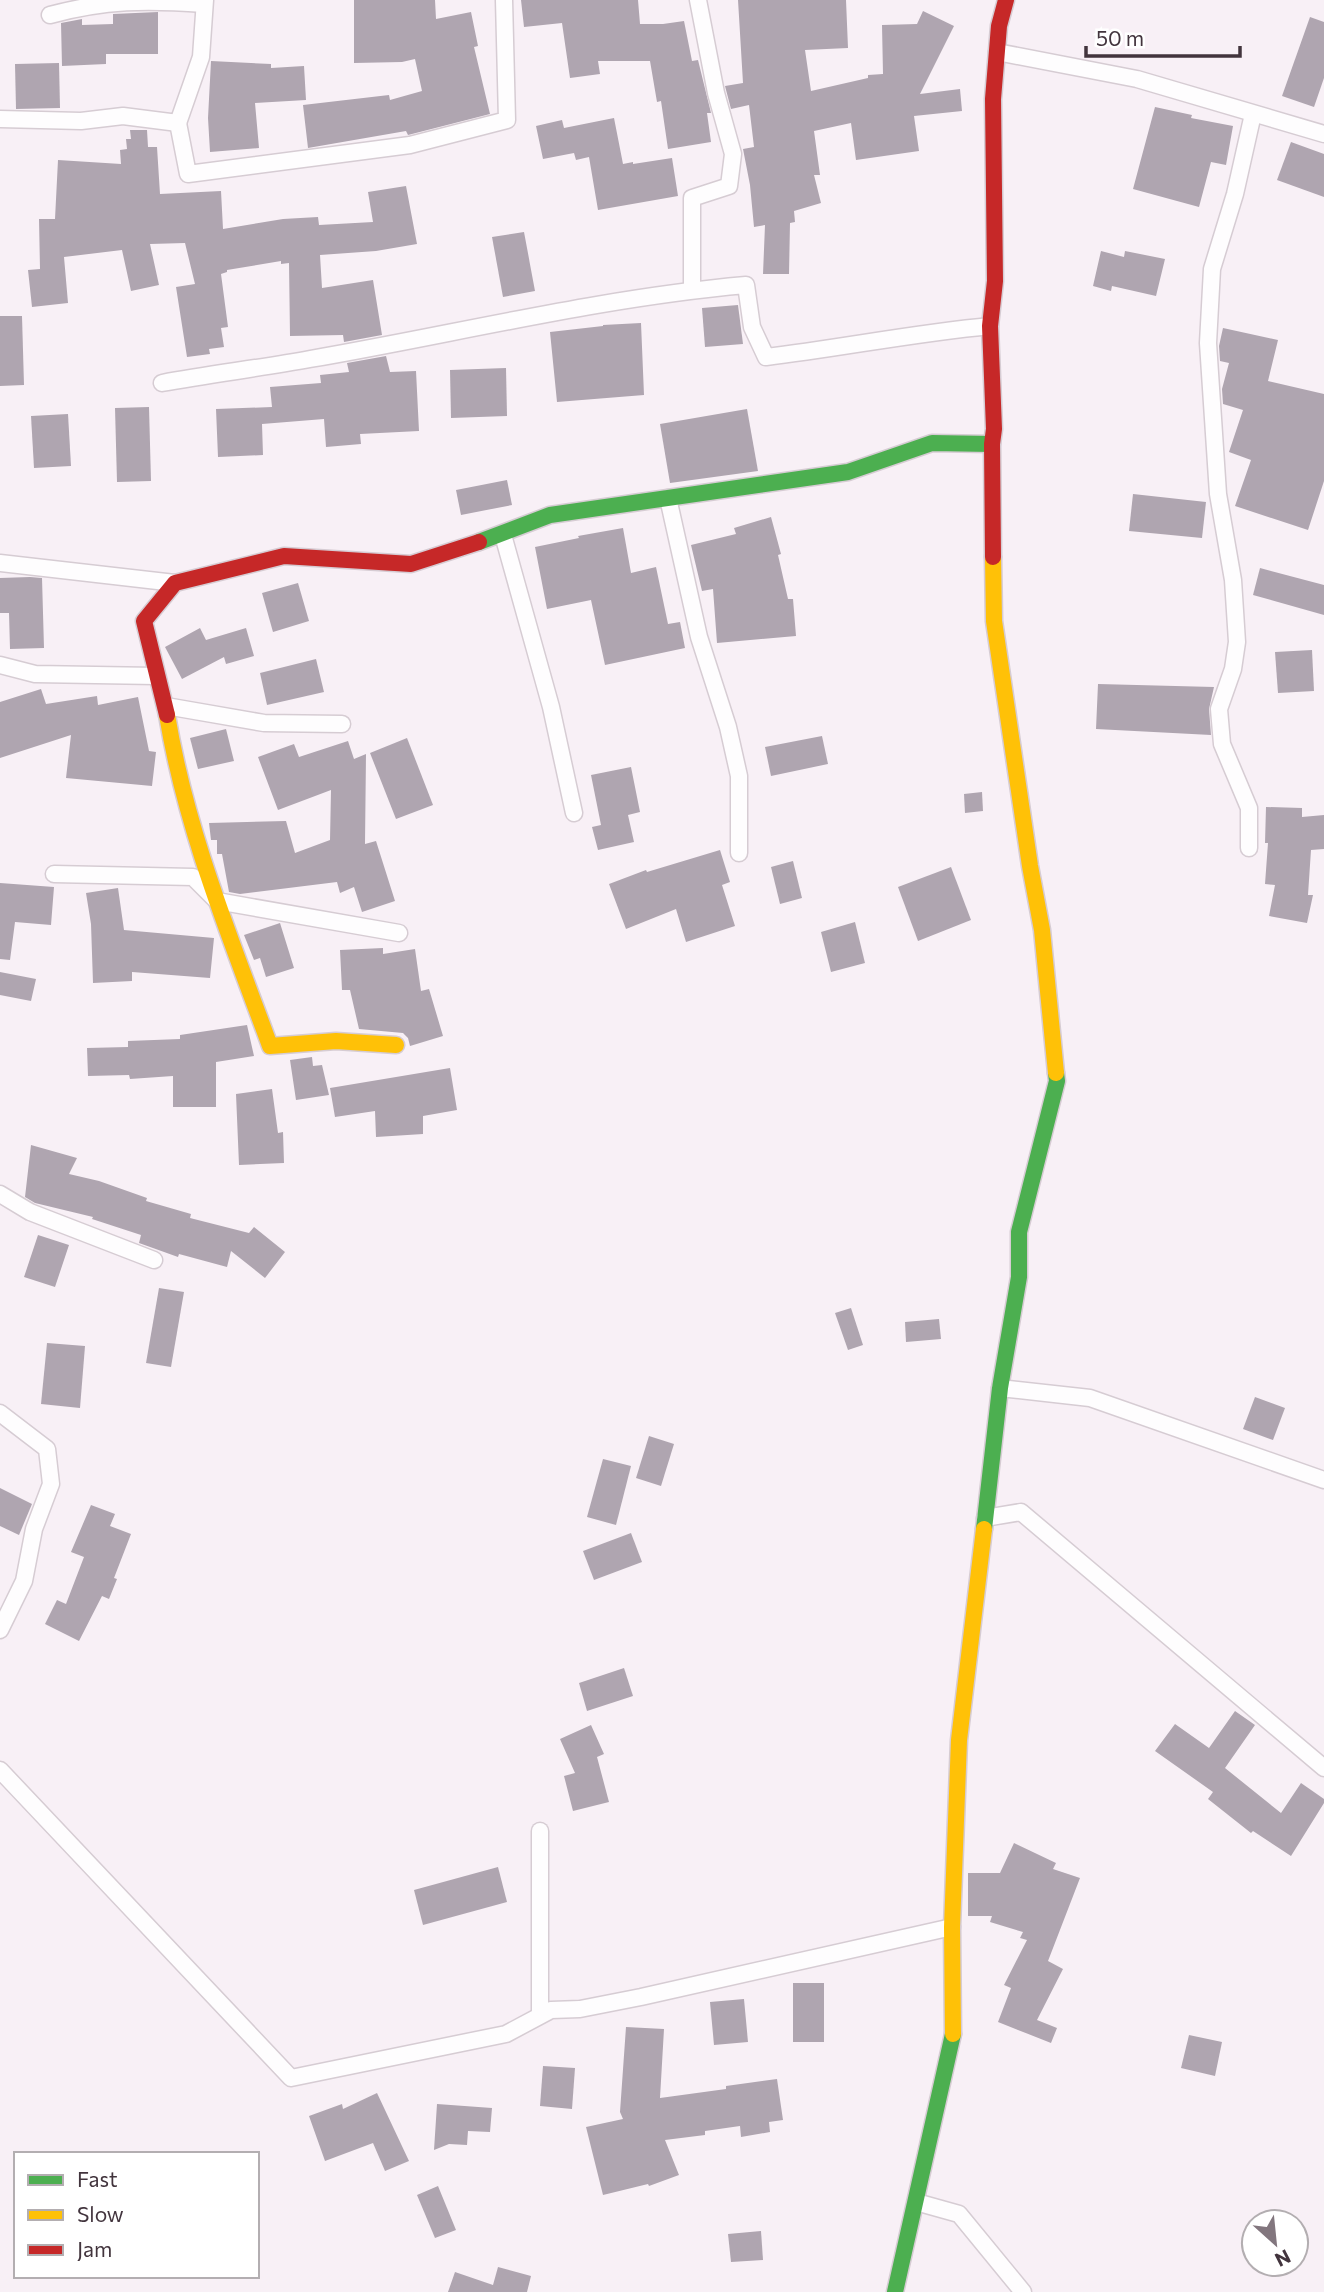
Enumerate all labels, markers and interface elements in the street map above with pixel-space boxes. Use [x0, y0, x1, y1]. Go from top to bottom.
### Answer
scale bar [1086, 14, 1240, 58]
text: 50 m [1096, 25, 1144, 50]
legend [14, 2152, 259, 2278]
text: Fast [77, 2166, 118, 2191]
text: Slow [77, 2201, 124, 2226]
north arrow [1240, 2208, 1310, 2278]
text: Jam [77, 2236, 112, 2261]
text: N [1271, 2245, 1295, 2272]

